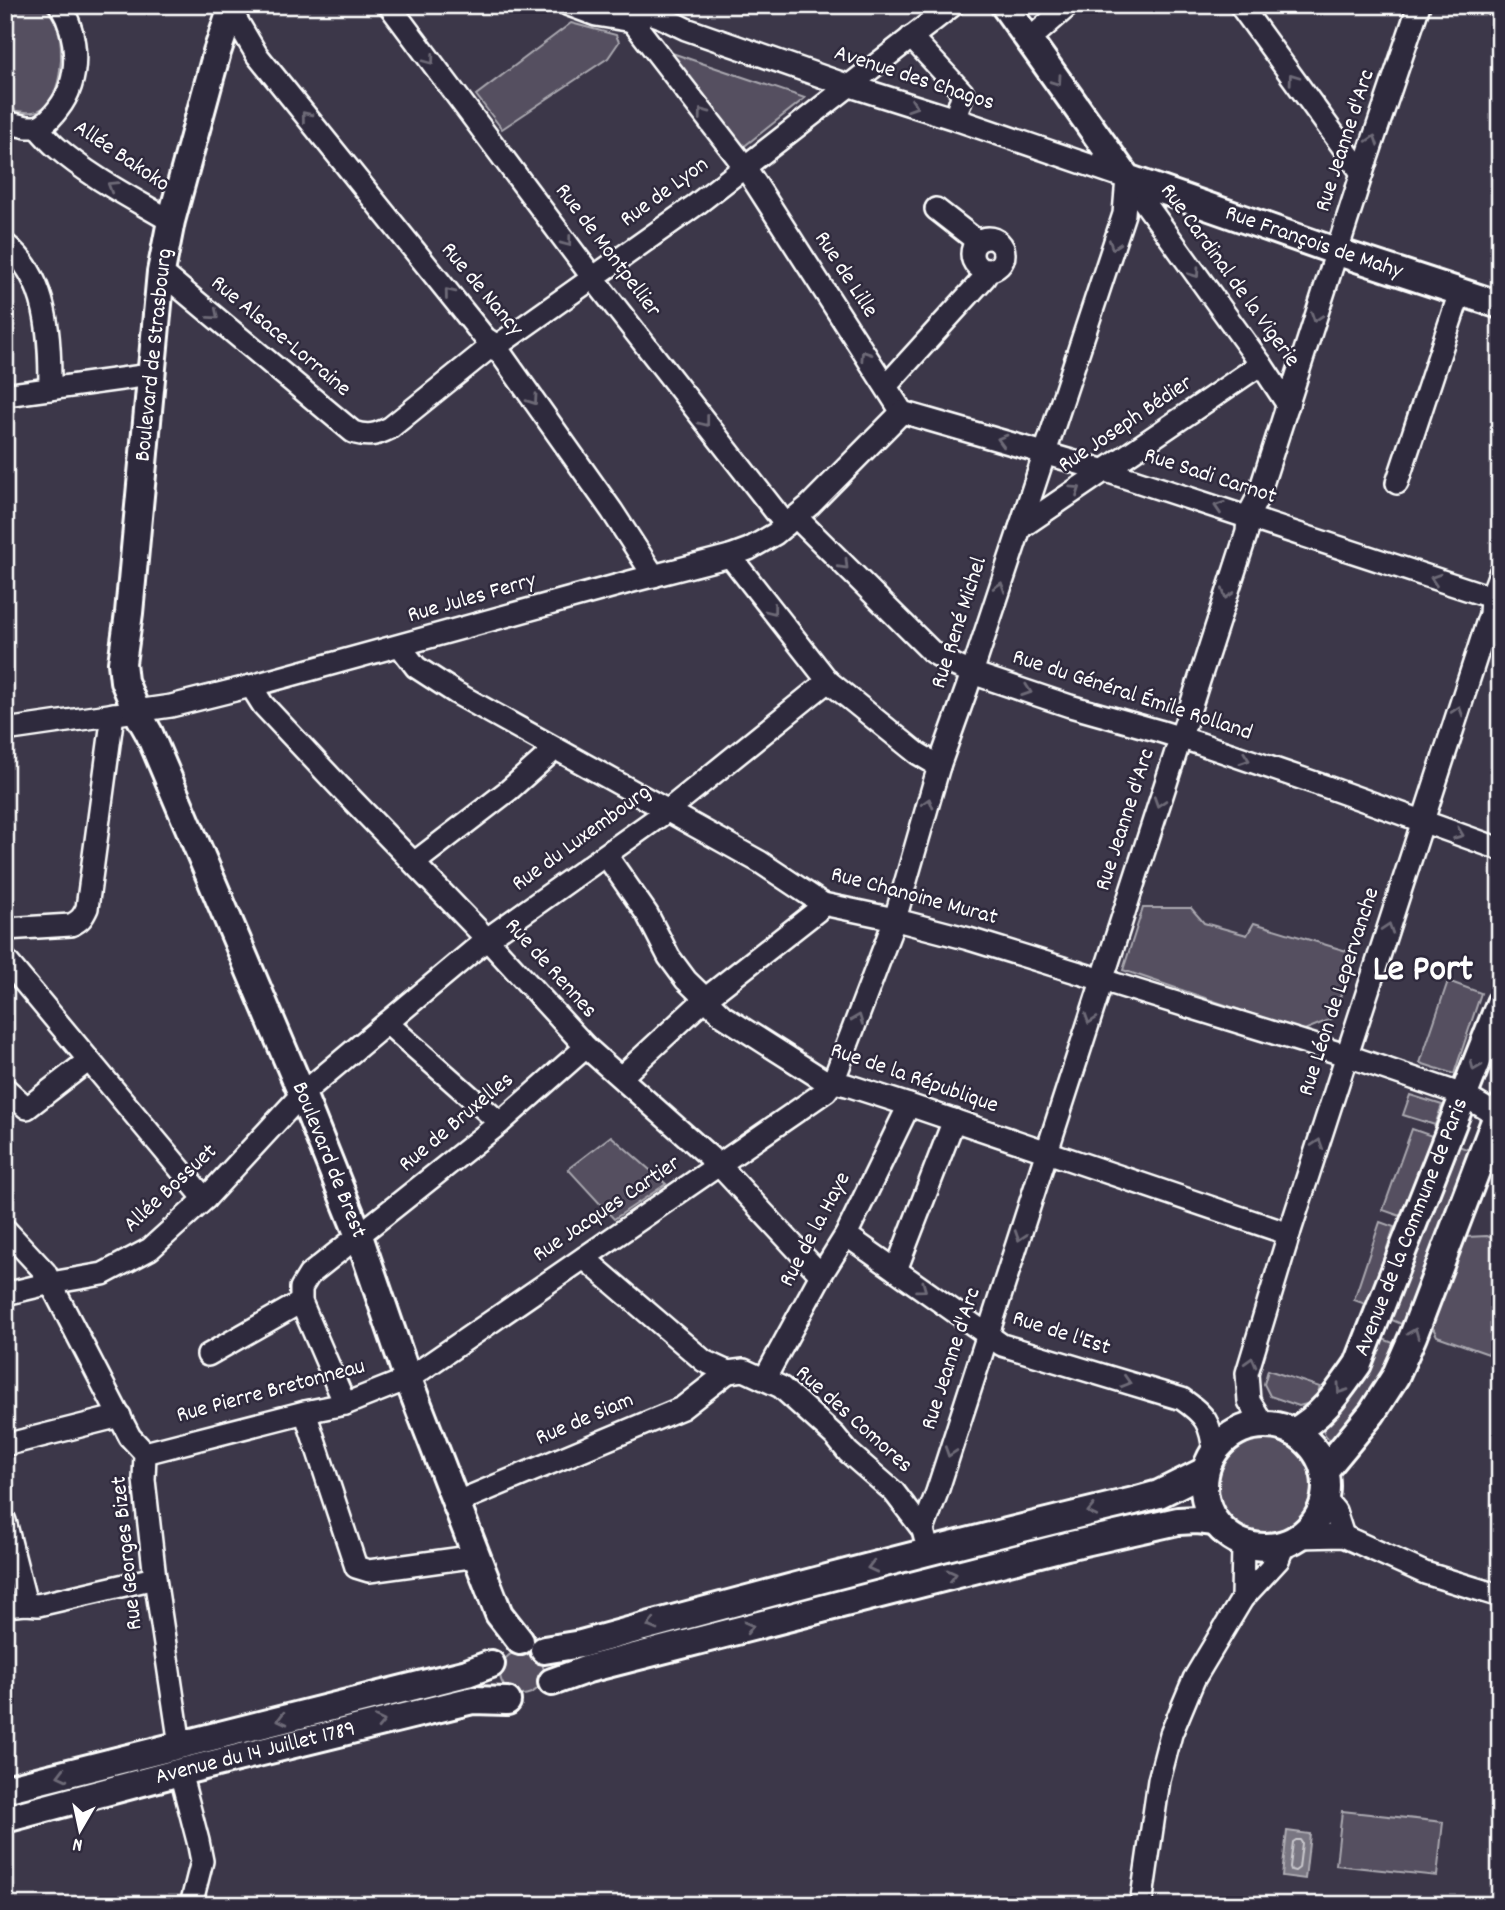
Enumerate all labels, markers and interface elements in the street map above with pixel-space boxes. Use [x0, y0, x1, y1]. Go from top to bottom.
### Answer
street label: Avenue des Chagos [830, 38, 998, 120]
one-way arrow [422, 52, 435, 65]
street label: Rue Jeanne d'Arc [1307, 65, 1385, 217]
one-way arrow [1049, 73, 1062, 86]
one-way arrow [1289, 73, 1301, 86]
one-way arrow [907, 98, 919, 112]
one-way arrow [699, 108, 711, 120]
one-way arrow [302, 111, 315, 123]
street label: Allée Bakoko [66, 113, 176, 201]
one-way arrow [1365, 134, 1379, 147]
street label: Rue de Lyon [614, 150, 716, 236]
street label: Rue de Montpellier [546, 177, 669, 325]
street label: Rue Cardinal de la Vigerie [1151, 177, 1307, 375]
one-way arrow [107, 182, 120, 195]
street label: Rue François de Mahy [1220, 197, 1407, 289]
street label: Rue de Lille [805, 225, 885, 325]
one-way arrow [558, 234, 571, 247]
street label: Rue de Nancy [432, 236, 531, 345]
one-way arrow [1108, 238, 1122, 251]
street label: Boulevard de Strasbourg [127, 247, 183, 463]
one-way arrow [1187, 265, 1200, 278]
street label: Rue Alsace-Lorraine [202, 268, 358, 406]
one-way arrow [445, 288, 457, 301]
one-way arrow [206, 307, 219, 319]
one-way arrow [1310, 310, 1325, 322]
one-way arrow [861, 349, 874, 362]
street label: Rue Joseph Bédier [1052, 368, 1200, 482]
one-way arrow [525, 392, 537, 405]
one-way arrow [697, 415, 710, 427]
one-way arrow [996, 434, 1008, 448]
street label: Rue Sadi Carnot [1139, 440, 1281, 514]
one-way arrow [1069, 486, 1082, 499]
one-way arrow [1214, 500, 1226, 515]
street label: Rue René Michel [923, 552, 997, 693]
one-way arrow [836, 557, 849, 570]
street label: Rue Jules Ferry [404, 565, 541, 633]
one-way arrow [1429, 572, 1441, 587]
one-way arrow [992, 581, 1007, 593]
one-way arrow [1220, 587, 1235, 599]
one-way arrow [764, 603, 777, 615]
street label: Rue du Général Émile Rolland [1008, 642, 1256, 750]
one-way arrow [1021, 683, 1033, 698]
one-way arrow [1450, 706, 1465, 718]
street label: Rue Jeanne d'Arc [1087, 744, 1165, 896]
one-way arrow [1238, 751, 1250, 765]
street label: Rue du Luxembourg [506, 777, 658, 901]
one-way arrow [1153, 796, 1167, 808]
one-way arrow [920, 797, 935, 809]
one-way arrow [1453, 826, 1465, 840]
street label: Rue Chanoine Murat [827, 859, 1001, 935]
street label: Rue Léon de Lepervanche [1291, 883, 1389, 1101]
street label: Rue de Rennes [496, 911, 604, 1027]
one-way arrow [1379, 922, 1394, 934]
district label: Le Port [1373, 945, 1474, 998]
one-way arrow [849, 1013, 863, 1025]
one-way arrow [1084, 1013, 1098, 1025]
street label: Rue de la République [826, 1035, 1002, 1123]
one-way arrow [1469, 1059, 1483, 1071]
street label: Rue de Bruxelles [392, 1065, 522, 1181]
street label: Boulevard de Brest [282, 1077, 375, 1243]
street label: Avenue de la Commune de Paris [1346, 1093, 1477, 1361]
street label: Allée Bossuet [117, 1137, 225, 1241]
one-way arrow [1310, 1139, 1324, 1151]
street label: Rue Jacques Cartier [526, 1148, 688, 1272]
street label: Rue de la Haye [772, 1167, 860, 1293]
one-way arrow [1014, 1229, 1029, 1241]
one-way arrow [914, 1280, 927, 1293]
street label: Rue Jeanne d'Arc [913, 1283, 991, 1435]
street label: Rue de l'Est [1008, 1303, 1114, 1365]
one-way arrow [1406, 1327, 1420, 1339]
street label: Rue Pierre Bretonneau [173, 1351, 369, 1433]
one-way arrow [1242, 1356, 1257, 1368]
street label: Rue des Comores [787, 1358, 919, 1482]
one-way arrow [1120, 1374, 1132, 1389]
one-way arrow [1336, 1381, 1349, 1394]
street label: Rue de Siam [531, 1385, 639, 1455]
one-way arrow [944, 1445, 958, 1458]
street label: Rue Georges Bizet [104, 1474, 152, 1632]
one-way arrow [1087, 1503, 1099, 1517]
one-way arrow [866, 1559, 878, 1573]
one-way arrow [946, 1569, 958, 1583]
one-way arrow [646, 1617, 658, 1631]
one-way arrow [743, 1621, 755, 1635]
one-way arrow [276, 1711, 288, 1725]
street label: Avenue du 14 Juillet 1789 [152, 1713, 359, 1794]
one-way arrow [374, 1716, 386, 1730]
one-way arrow [56, 1767, 68, 1781]
north arrow [46, 1794, 116, 1864]
text: N [71, 1829, 85, 1857]

